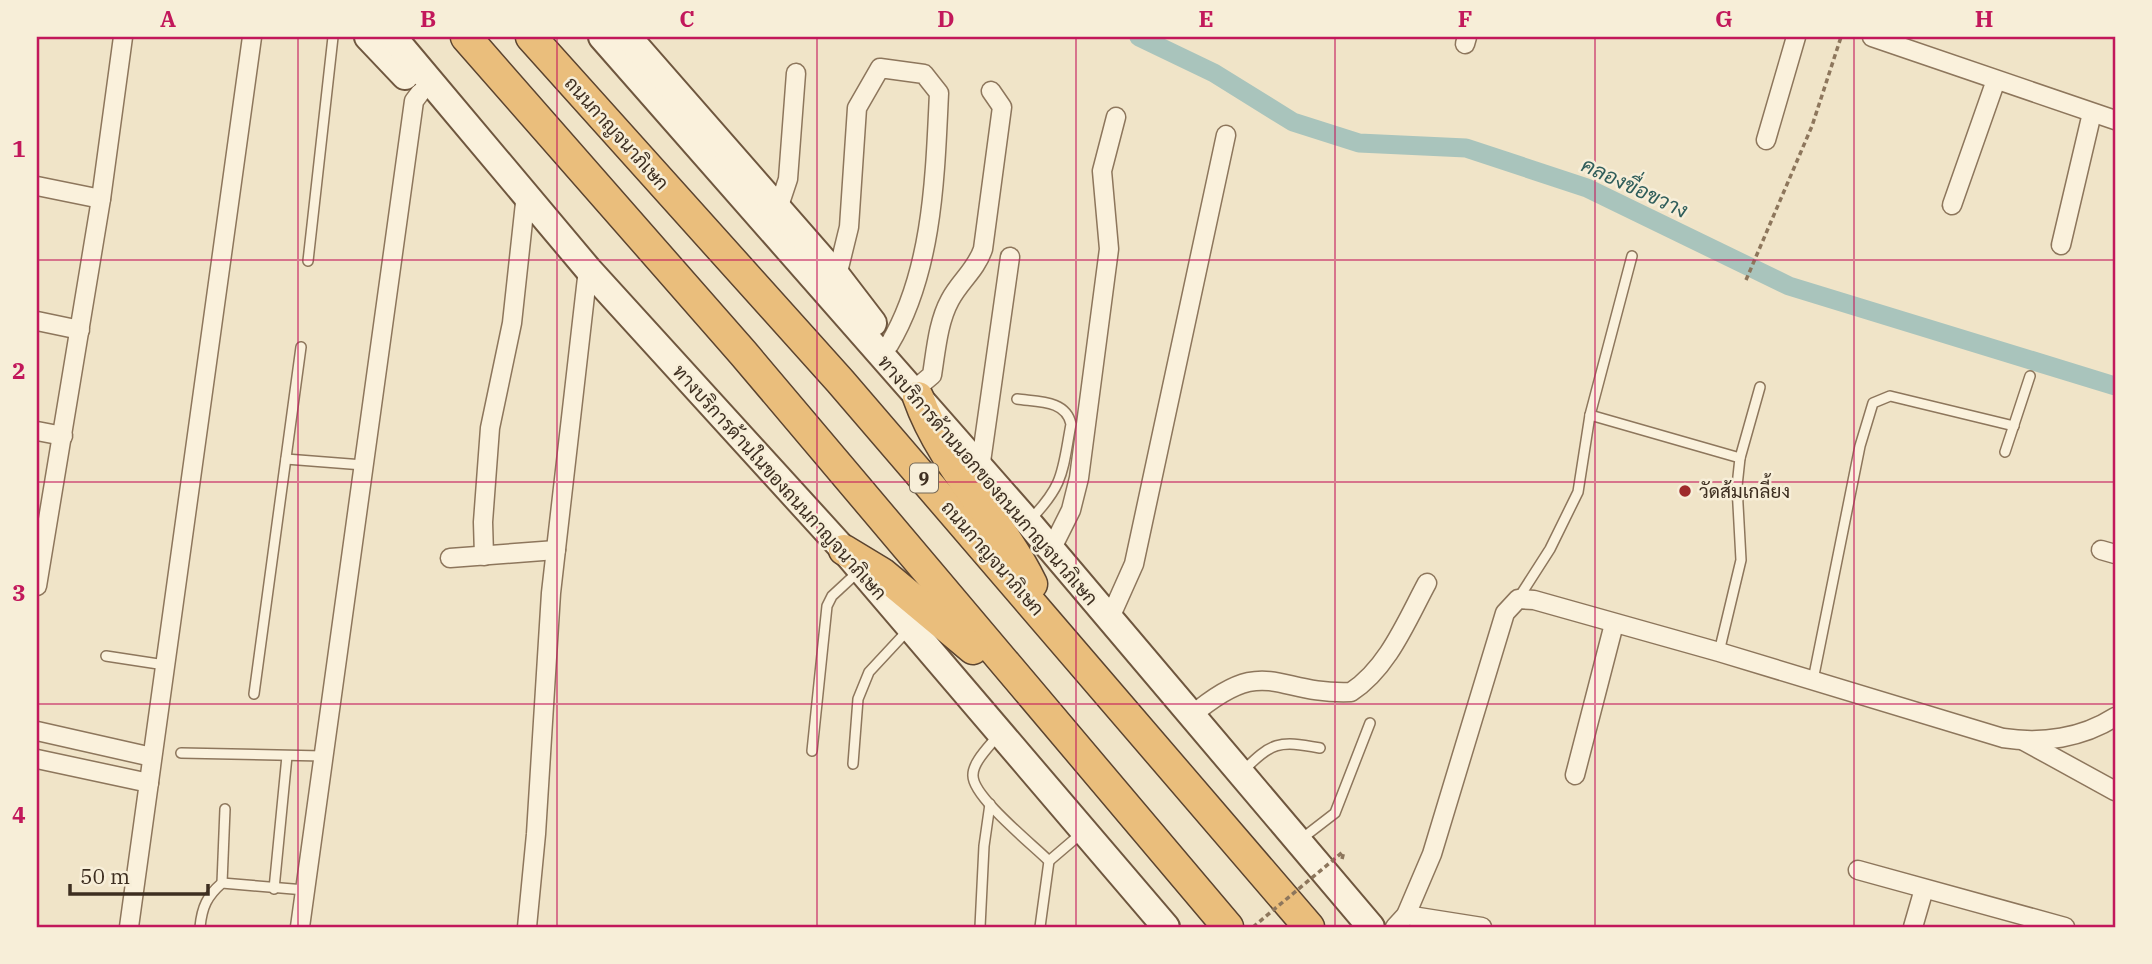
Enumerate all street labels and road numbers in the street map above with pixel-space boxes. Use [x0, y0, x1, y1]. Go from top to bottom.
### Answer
street label: ถนนกาญจนาภิเษก [560, 71, 674, 195]
street label: ทางบริการด้านนอกของถนนกาญจนาภิเษก [873, 350, 1103, 610]
street label: ทางบริการด้านในของถนนกาญจนาภิเษก [668, 359, 892, 605]
road number: 9 [910, 464, 938, 492]
street label: ถนนกาญจนาภิเษก [937, 496, 1049, 620]

